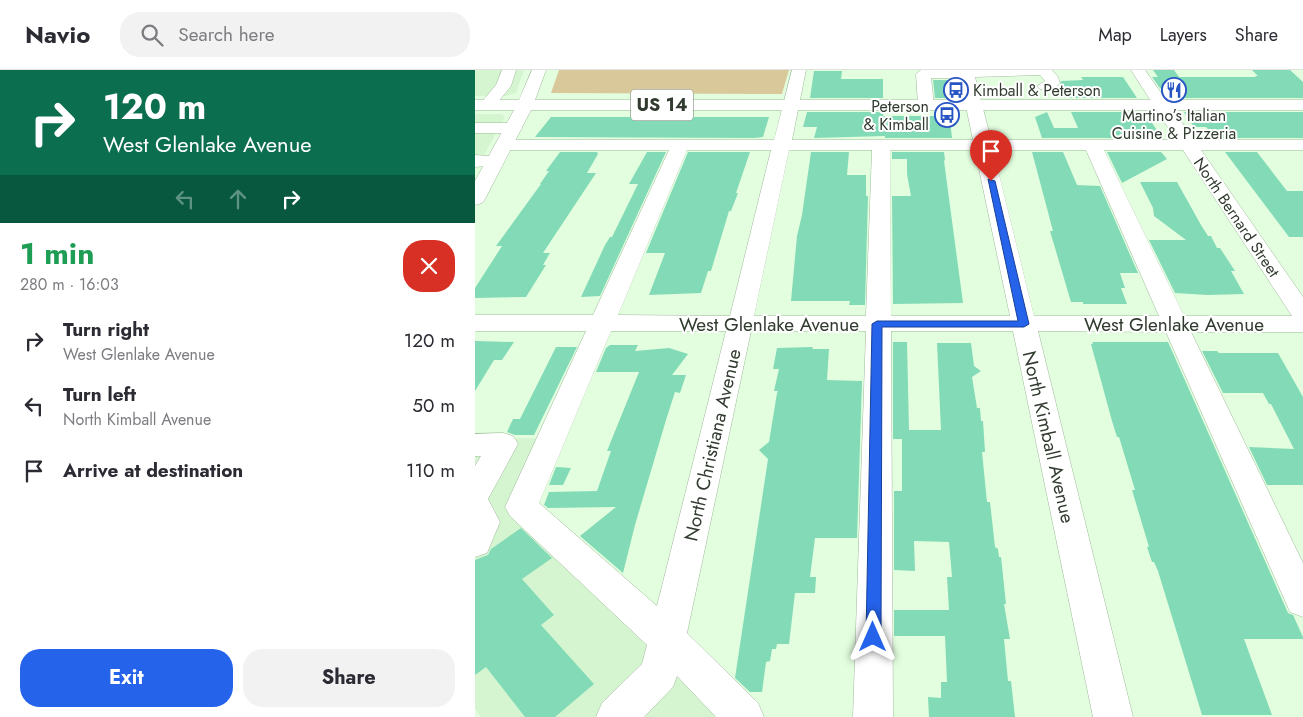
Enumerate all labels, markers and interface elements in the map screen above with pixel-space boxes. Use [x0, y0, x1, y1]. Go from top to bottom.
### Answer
search box [120, 12, 470, 57]
text: Navio [25, 17, 90, 52]
icon: search [138, 21, 166, 49]
text: Search here [178, 21, 274, 48]
text: Map [1098, 22, 1132, 48]
text: Layers [1160, 22, 1207, 48]
text: Share [1235, 22, 1278, 48]
bus stop icon: Kimball & Peterson [943, 77, 969, 103]
restaurant icon: Martino’s Italian Cuisine & Pizzeria [1161, 77, 1187, 103]
place label: Kimball & Peterson [973, 79, 1101, 102]
text: 120 m [103, 82, 206, 132]
icon: right [20, 90, 85, 155]
road number: US 14 [631, 90, 693, 120]
place label: Peterson & Kimball [864, 95, 929, 136]
bus stop icon: Peterson & Kimball [934, 102, 960, 128]
place label: Martino’s Italian Cuisine & Pizzeria [1112, 104, 1236, 145]
text: West Glenlake Avenue [103, 128, 312, 160]
pin [970, 130, 1012, 181]
icon: arrive [977, 137, 1005, 165]
street label: North Bernard Street [1188, 153, 1285, 282]
icon: left [171, 185, 199, 213]
icon: ahead [224, 185, 252, 213]
icon: right [277, 185, 305, 213]
text: 1 min [20, 232, 94, 275]
button: close [403, 240, 455, 292]
text: 280 m · 16:03 [20, 273, 119, 296]
street label: West Glenlake Avenue [679, 311, 859, 338]
street label: West Glenlake Avenue [1084, 311, 1264, 338]
text: Turn right [63, 316, 149, 343]
icon: right [20, 327, 48, 355]
text: 120 m [404, 327, 455, 354]
text: West Glenlake Avenue [63, 343, 215, 366]
street label: North Christiana Avenue [677, 346, 748, 544]
street label: North Kimball Avenue [1016, 348, 1082, 526]
text: Turn left [63, 381, 136, 408]
icon: left [20, 392, 48, 420]
text: 50 m [412, 392, 455, 419]
text: North Kimball Avenue [63, 408, 211, 431]
icon: arrive [20, 457, 48, 485]
text: Arrive at destination [63, 457, 243, 484]
text: 110 m [406, 457, 455, 484]
position arrow [846, 610, 898, 662]
button: Exit [20, 649, 233, 707]
button: Share [243, 649, 455, 707]

